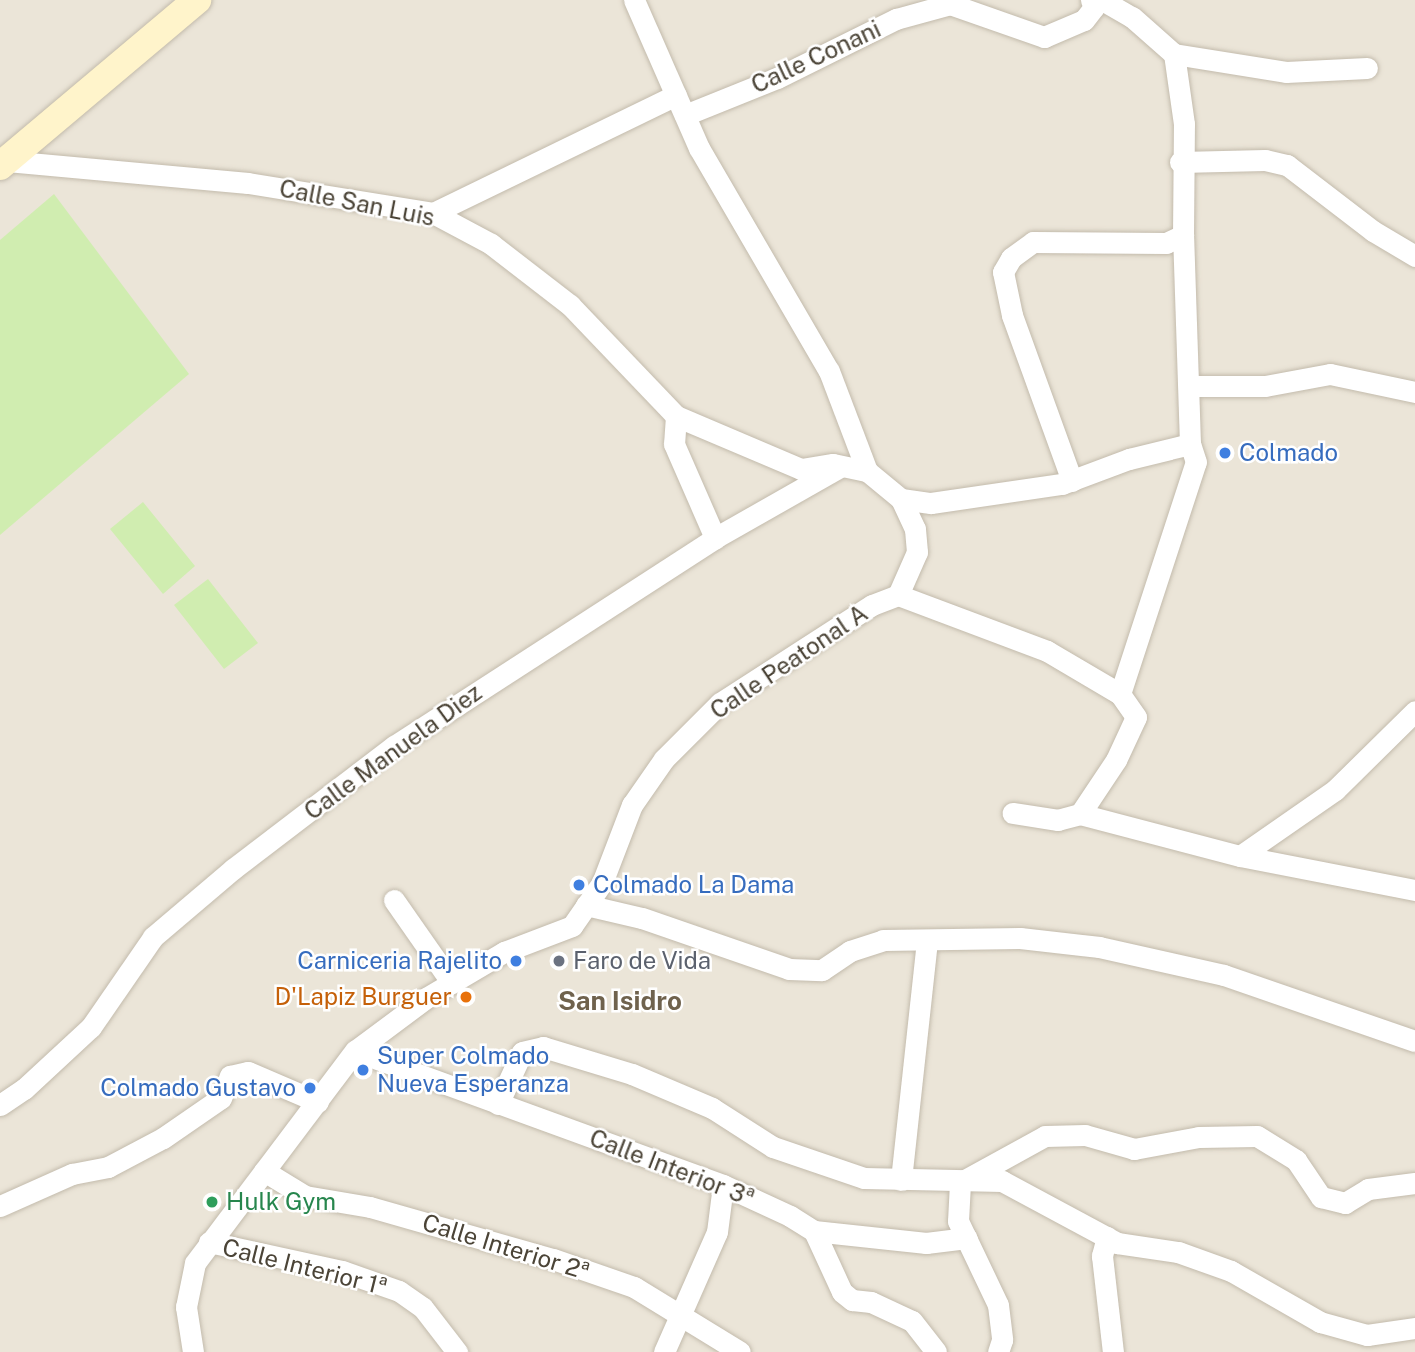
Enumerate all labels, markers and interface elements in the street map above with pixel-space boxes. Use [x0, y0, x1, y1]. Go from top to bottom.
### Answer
street label: Calle Conani [747, 14, 885, 100]
street label: Calle San Luis [277, 174, 437, 232]
place label: Colmado [1239, 439, 1338, 467]
marker: Colmado [1217, 445, 1233, 461]
street label: Calle Peatonal A [705, 599, 873, 725]
street label: Calle Manuela Diez [299, 678, 487, 826]
place label: Colmado La Dama [593, 871, 794, 899]
marker: Colmado La Dama [571, 877, 587, 893]
place label: Carniceria Rajelito [297, 947, 502, 975]
place label: Faro de Vida [573, 947, 712, 975]
marker: Carniceria Rajelito [508, 953, 524, 969]
marker: Faro de Vida [551, 953, 567, 969]
place label: D'Lapiz Burguer [274, 983, 452, 1011]
district label: San Isidro [558, 985, 682, 1017]
marker: D'Lapiz Burguer [458, 989, 474, 1005]
place label: Super Colmado Nueva Esperanza [377, 1042, 569, 1098]
marker: Super Colmado Nueva Esperanza [355, 1062, 371, 1078]
place label: Colmado Gustavo [100, 1074, 296, 1102]
marker: Colmado Gustavo [302, 1080, 318, 1096]
street label: Calle Interior 3ª [585, 1123, 759, 1213]
place label: Hulk Gym [226, 1188, 336, 1216]
marker: Hulk Gym [204, 1194, 220, 1210]
street label: Calle Interior 2ª [419, 1208, 593, 1286]
street label: Calle Interior 1ª [219, 1233, 391, 1301]

